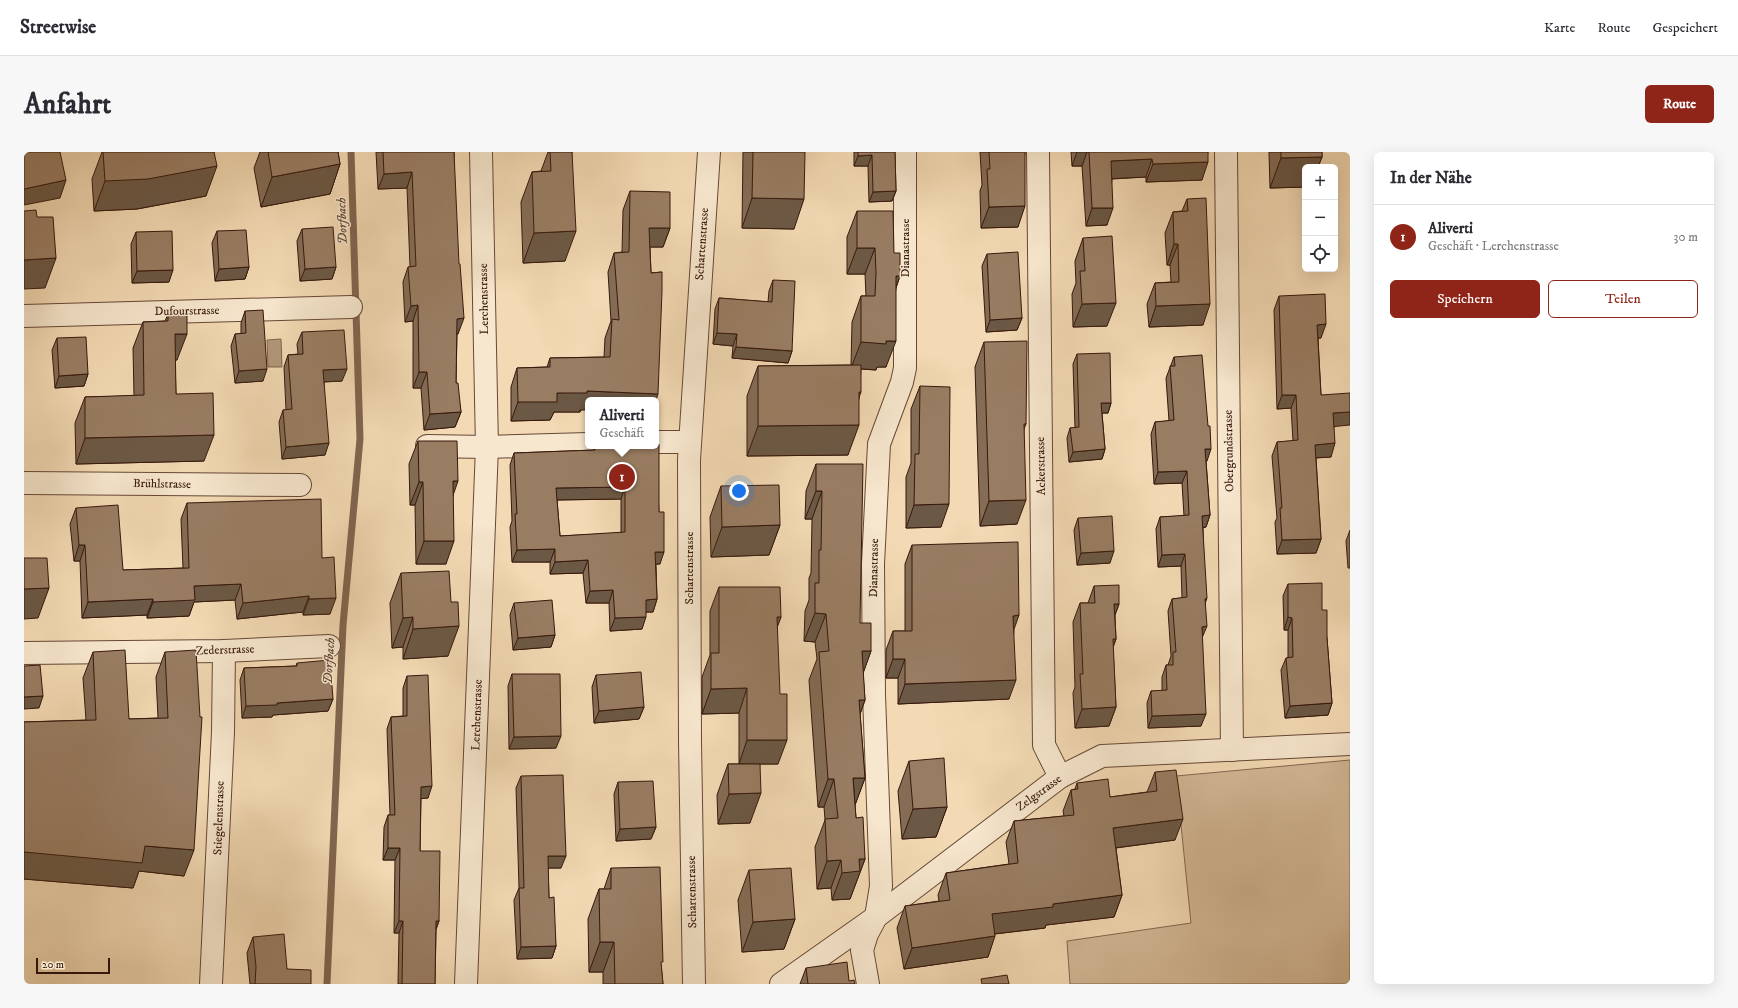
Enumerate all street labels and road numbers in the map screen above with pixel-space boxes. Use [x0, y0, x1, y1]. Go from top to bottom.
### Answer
street label: Schartenstrasse [692, 207, 712, 281]
street label: Dianastrasse [898, 219, 913, 277]
street label: Lerchenstrasse [476, 263, 492, 335]
street label: Dufourstrasse [154, 303, 220, 319]
street label: Obergrundstrasse [1221, 410, 1237, 492]
street label: Ackerstrasse [1033, 437, 1049, 495]
street label: Brühlstrasse [133, 476, 191, 492]
street label: Schartenstrasse [682, 532, 697, 604]
street label: Dianastrasse [866, 538, 882, 598]
street label: Zederstrasse [196, 641, 255, 659]
street label: Lerchenstrasse [468, 679, 486, 751]
street label: Zelgstrasse [1013, 771, 1065, 815]
street label: Stiegelenstrasse [210, 781, 228, 855]
street label: Schartenstrasse [684, 855, 700, 929]

